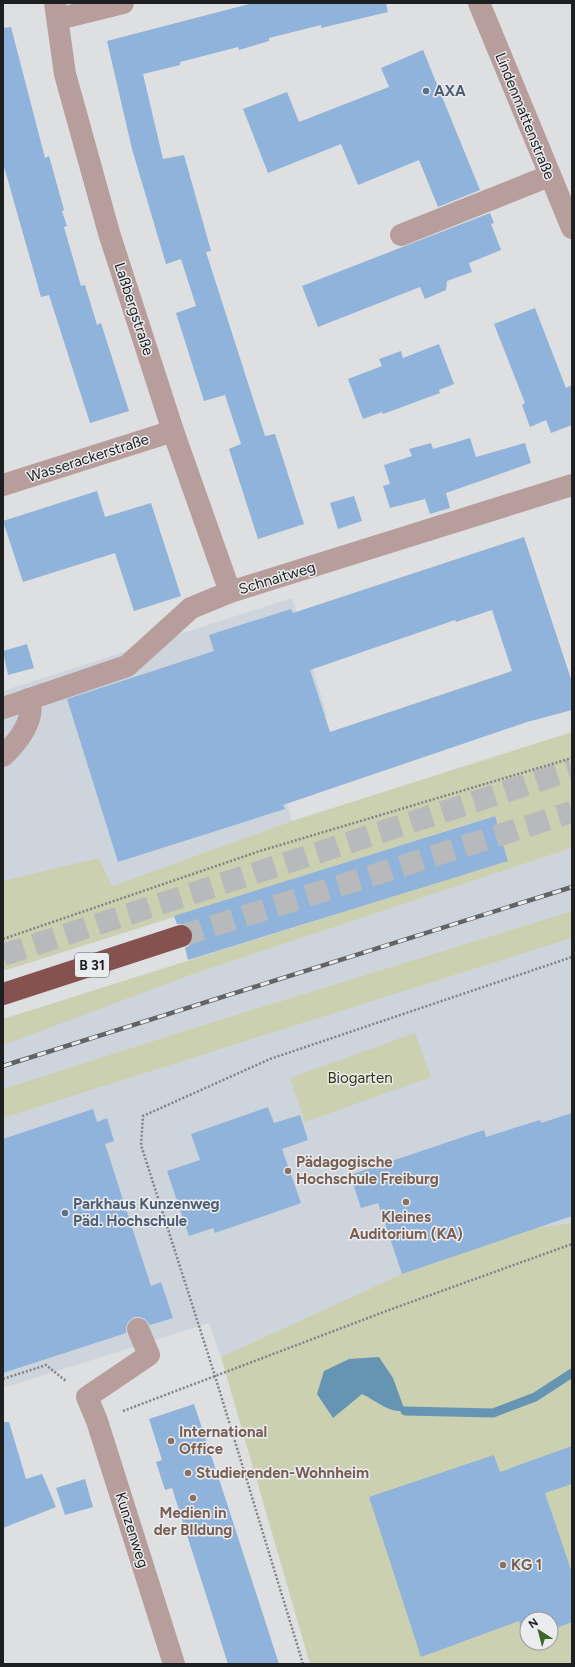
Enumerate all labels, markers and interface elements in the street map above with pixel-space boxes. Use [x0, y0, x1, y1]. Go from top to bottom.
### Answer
street label: Lindenmattenstraße [491, 50, 559, 182]
place label: AXA [434, 82, 466, 100]
marker: AXA [421, 86, 431, 96]
street label: Laßbergstraße [110, 260, 158, 358]
street label: Wasserackerstraße [25, 430, 151, 486]
street label: Schnaitweg [236, 558, 318, 598]
road number: B 31 [75, 953, 109, 977]
park label: Biogarten [327, 1069, 393, 1087]
place label: Pädagogische Hochschule Freiburg [296, 1153, 439, 1188]
marker: Pädagogische Hochschule Freiburg [283, 1166, 293, 1176]
place label: Parkhaus Kunzenweg Päd. Hochschule [73, 1195, 220, 1230]
marker: Kleines Auditorium (KA) [401, 1197, 411, 1207]
marker: Parkhaus Kunzenweg Päd. Hochschule [60, 1208, 70, 1218]
place label: Kleines Auditorium (KA) [349, 1208, 463, 1243]
place label: International Office [179, 1423, 267, 1458]
marker: International Office [166, 1436, 176, 1446]
place label: Studierenden-Wohnheim [196, 1464, 369, 1482]
marker: Studierenden-Wohnheim [183, 1468, 193, 1478]
street label: Kunzenweg [111, 1490, 153, 1570]
marker: Medien in der BIldung [188, 1493, 198, 1503]
place label: Medien in der BIldung [154, 1504, 232, 1539]
place label: KG 1 [511, 1556, 542, 1574]
marker: KG 1 [498, 1560, 508, 1570]
north arrow [519, 1611, 559, 1651]
text: N [526, 1616, 541, 1631]

